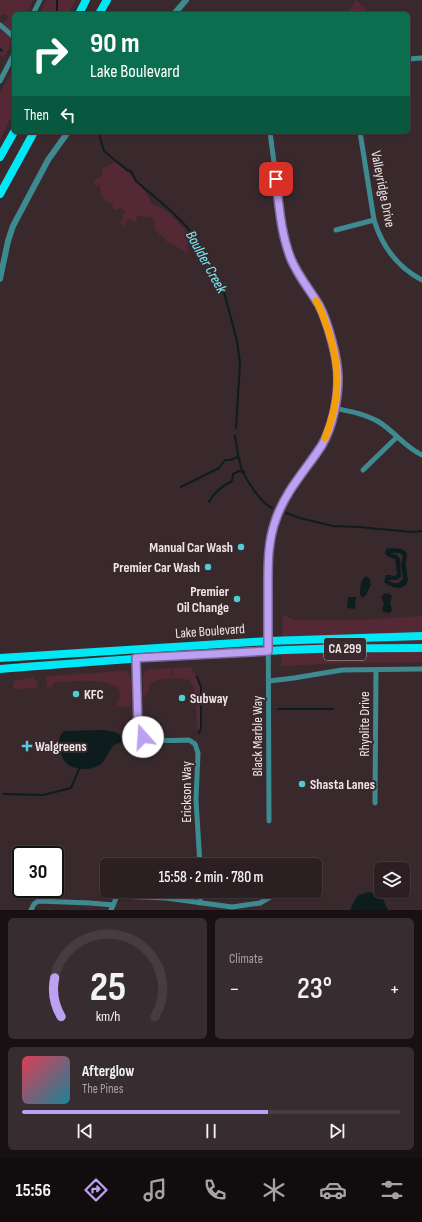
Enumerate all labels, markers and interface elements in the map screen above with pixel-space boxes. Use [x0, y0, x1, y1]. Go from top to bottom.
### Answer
text: 90 m [90, 27, 140, 60]
icon: right [24, 28, 76, 80]
text: Lake Boulevard [90, 61, 180, 82]
icon: left [57, 104, 79, 126]
text: Then [24, 106, 49, 125]
street label: Valleyridge Drive [367, 149, 399, 229]
pin [259, 162, 293, 196]
icon: arrive [265, 168, 287, 190]
water label: Boulder Creek [181, 227, 231, 297]
place label: Manual Car Wash [149, 539, 233, 556]
marker: Manual Car Wash [236, 542, 246, 552]
place label: Premier Car Wash [113, 559, 200, 576]
marker: Premier Car Wash [203, 562, 213, 572]
place label: Premier Oil Change [177, 583, 230, 616]
marker: Premier Oil Change [232, 594, 242, 604]
street label: Lake Boulevard [175, 620, 246, 642]
road number: CA 299 [324, 638, 366, 660]
place label: KFC [84, 686, 104, 703]
marker: KFC [71, 689, 81, 699]
place label: Subway [190, 690, 228, 707]
street label: Rhyolite Drive [356, 691, 373, 757]
marker: Subway [177, 693, 187, 703]
street label: Black Marble Way [249, 695, 266, 776]
position arrow [122, 716, 164, 758]
place label: Walgreens [35, 738, 87, 755]
marker: Walgreens [22, 741, 32, 751]
street label: Erickson Way [178, 761, 195, 823]
place label: Shasta Lanes [310, 776, 375, 793]
marker: Shasta Lanes [297, 779, 307, 789]
speed limit sign: 30 [12, 846, 64, 898]
map controls [374, 862, 410, 898]
button: layers [374, 862, 410, 898]
text: 15:58 · 2 min · 780 m [159, 868, 263, 887]
text: Climate [229, 951, 263, 967]
text: 25 [89, 962, 126, 1011]
text: 23° [297, 971, 332, 1007]
text: − [229, 976, 240, 1003]
text: + [389, 976, 400, 1003]
text: km/h [95, 1007, 120, 1024]
text: Afterglow [82, 1062, 134, 1081]
text: The Pines [82, 1081, 123, 1097]
icon: previous [74, 1120, 96, 1142]
icon: pause [200, 1120, 222, 1142]
icon: next [326, 1120, 348, 1142]
icon: directions [82, 1176, 110, 1204]
icon: music [141, 1176, 169, 1204]
icon: phone [201, 1176, 229, 1204]
icon: climate [260, 1176, 288, 1204]
icon: car [319, 1176, 347, 1204]
icon: filters [378, 1176, 406, 1204]
text: 15:56 [16, 1180, 51, 1201]

